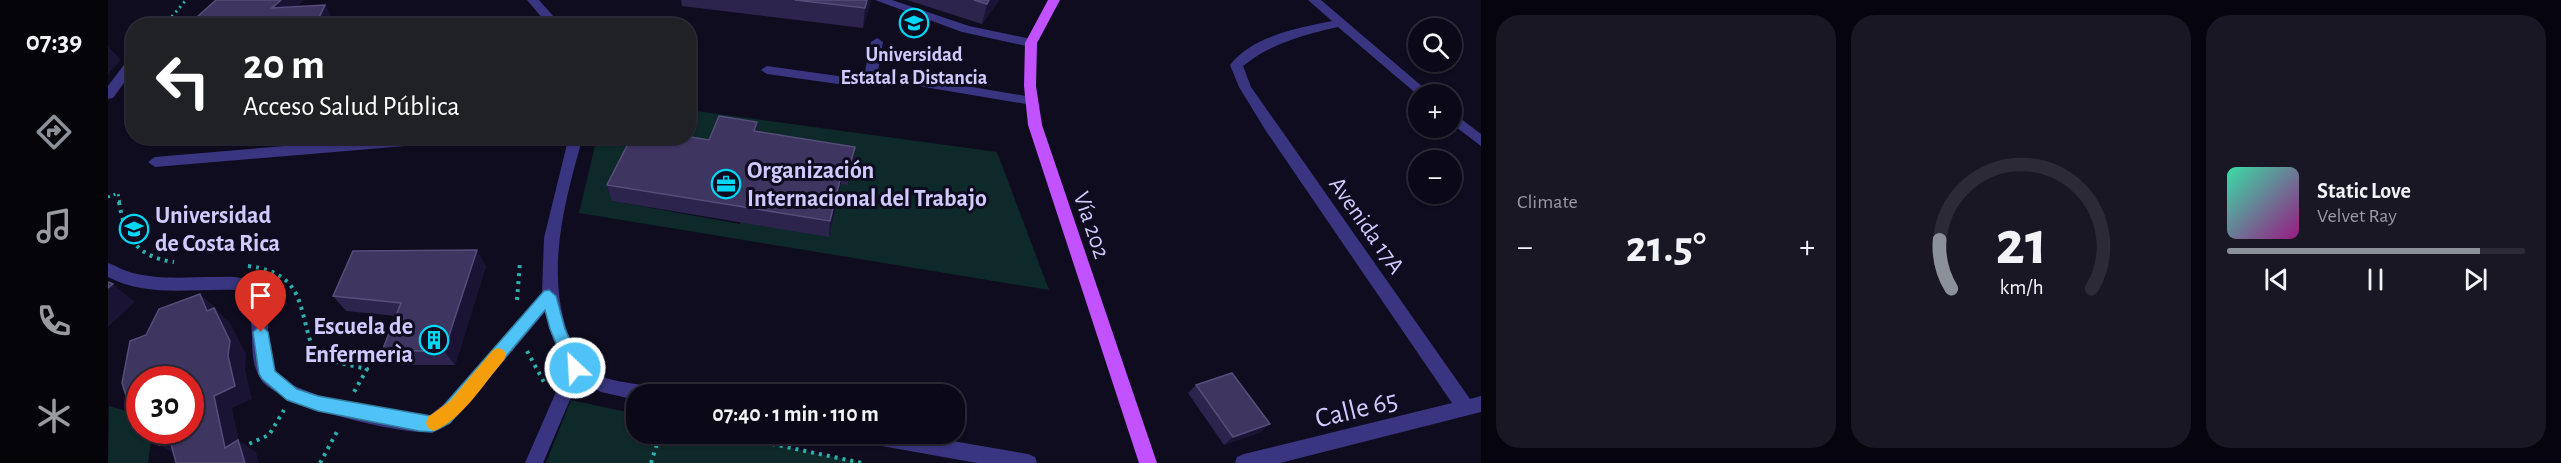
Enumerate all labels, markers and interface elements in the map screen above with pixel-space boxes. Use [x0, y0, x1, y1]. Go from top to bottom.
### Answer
school or university icon: Universidad Estatal a Distancia [898, 7, 930, 39]
map controls [1408, 18, 1462, 204]
button: search [1408, 18, 1462, 72]
text: 07:39 [26, 28, 82, 55]
icon: left [144, 42, 222, 120]
text: 20 m [243, 44, 325, 86]
place label: Universidad Estatal a Distancia [841, 45, 988, 88]
button: + [1408, 84, 1462, 138]
text: Acceso Salud Pública [243, 93, 460, 120]
icon: directions [33, 111, 75, 153]
button: − [1408, 150, 1462, 204]
place label: Organización Internacional del Trabajo [747, 159, 987, 211]
office icon: Organización Internacional del Trabajo [710, 168, 742, 200]
street label: Avenida 17A [1324, 173, 1408, 278]
text: Static Love [2317, 180, 2411, 202]
street label: Vía 202 [1068, 189, 1114, 262]
text: Climate [1517, 192, 1578, 212]
place label: Universidad de Costa Rica [155, 204, 280, 256]
icon: music [33, 205, 75, 247]
text: Velvet Ray [2317, 206, 2397, 226]
school or university icon: Universidad de Costa Rica [118, 213, 150, 245]
text: 21 [1995, 213, 2047, 275]
text: 21.5° [1626, 225, 1706, 270]
text: − [1517, 231, 1533, 264]
text: + [1799, 231, 1815, 264]
icon: previous [2260, 263, 2293, 296]
icon: pause [2359, 263, 2392, 296]
icon: next [2459, 263, 2492, 296]
pin [235, 270, 286, 332]
text: km/h [1999, 277, 2043, 298]
icon: arrive [244, 279, 277, 312]
icon: phone [33, 300, 75, 342]
place label: Escuela de Enfermerìa [304, 315, 413, 367]
building icon: Escuela de Enfermerìa [418, 324, 450, 356]
position arrow [543, 336, 607, 400]
speed limit sign: 30 [126, 366, 204, 444]
street label: Calle 65 [1312, 386, 1400, 434]
icon: climate [33, 395, 75, 437]
text: 07:40 · 1 min · 110 m [712, 403, 879, 425]

